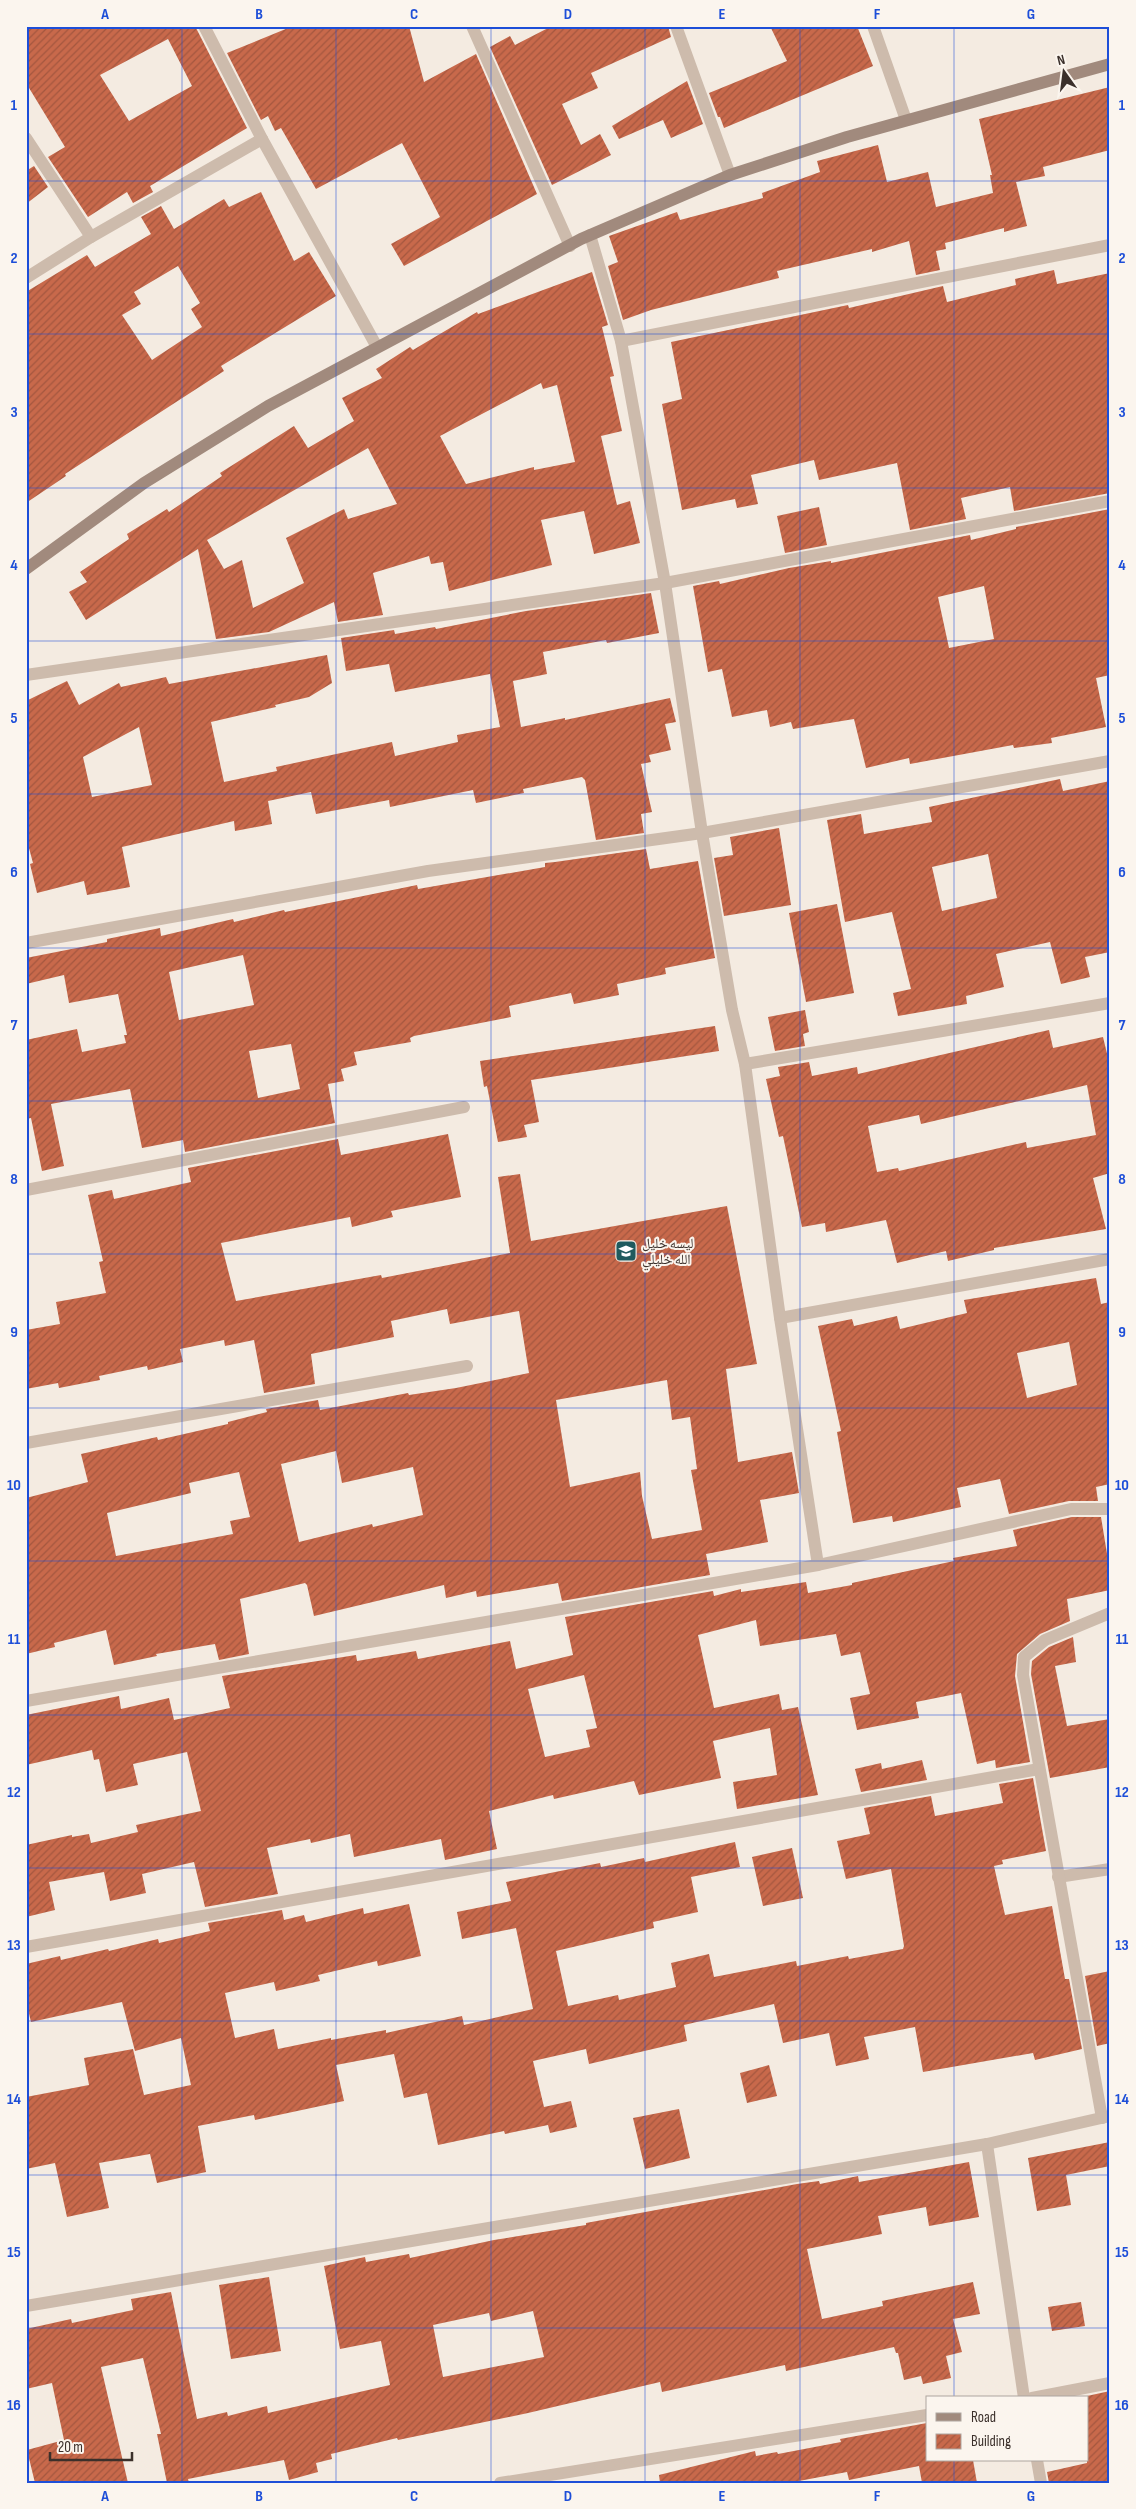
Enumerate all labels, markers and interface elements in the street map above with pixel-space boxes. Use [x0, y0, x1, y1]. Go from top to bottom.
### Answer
text: A [100, 5, 109, 24]
text: B [255, 5, 263, 24]
text: C [410, 5, 418, 24]
text: D [564, 5, 572, 24]
text: E [719, 5, 726, 24]
text: F [874, 5, 881, 24]
text: G [1027, 5, 1035, 24]
north arrow [1038, 48, 1088, 98]
text: N [1055, 51, 1067, 69]
text: 1 [11, 96, 18, 115]
text: 1 [1119, 96, 1126, 115]
text: 2 [10, 249, 18, 268]
text: 2 [1118, 249, 1126, 268]
text: 3 [10, 403, 18, 422]
text: 3 [1118, 403, 1126, 422]
text: 4 [10, 556, 18, 575]
text: 4 [1118, 556, 1126, 575]
text: 5 [10, 709, 18, 728]
text: 5 [1118, 709, 1126, 728]
text: 6 [10, 863, 18, 882]
text: 6 [1118, 863, 1126, 882]
text: 7 [11, 1016, 18, 1035]
text: 7 [1119, 1016, 1126, 1035]
text: 8 [10, 1170, 18, 1189]
text: 8 [1118, 1170, 1126, 1189]
place label: ليسه خليل الله خليلي [642, 1235, 694, 1271]
school or university icon: ليسه خليل الله خليلي [614, 1239, 638, 1263]
text: 9 [10, 1323, 18, 1342]
text: 9 [1118, 1323, 1126, 1342]
text: 10 [7, 1476, 21, 1495]
text: 10 [1115, 1476, 1129, 1495]
text: 11 [8, 1630, 21, 1649]
text: 11 [1116, 1630, 1129, 1649]
text: 12 [7, 1783, 21, 1802]
text: 12 [1115, 1783, 1129, 1802]
text: 13 [7, 1936, 21, 1955]
text: 13 [1115, 1936, 1129, 1955]
text: 14 [7, 2090, 21, 2109]
text: 14 [1115, 2090, 1129, 2109]
text: 15 [7, 2243, 21, 2262]
text: 15 [1115, 2243, 1129, 2262]
text: 16 [7, 2396, 21, 2415]
legend [926, 2396, 1088, 2462]
text: 16 [1115, 2396, 1129, 2415]
text: Road [971, 2408, 996, 2427]
scale bar [50, 2429, 132, 2461]
text: Building [971, 2432, 1011, 2451]
text: 20 m [58, 2438, 83, 2457]
text: A [100, 2487, 109, 2506]
text: B [255, 2487, 263, 2506]
text: C [410, 2487, 418, 2506]
text: D [564, 2487, 572, 2506]
text: E [719, 2487, 726, 2506]
text: F [874, 2487, 881, 2506]
text: G [1027, 2487, 1035, 2506]

